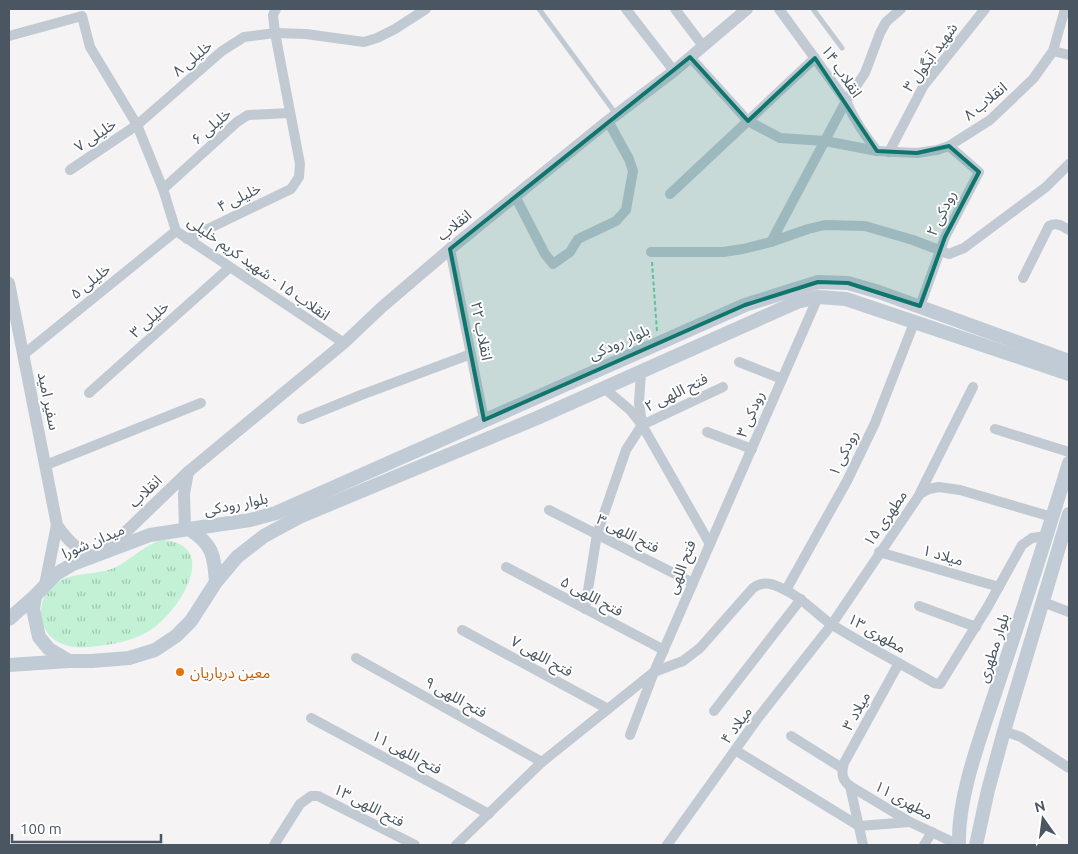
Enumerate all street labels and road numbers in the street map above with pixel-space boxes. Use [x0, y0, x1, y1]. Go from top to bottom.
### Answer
street label: شهید آبگول ۳ [899, 19, 962, 95]
street label: خلیلی ۸ [169, 36, 216, 80]
street label: انقلاب ۱۴ [818, 42, 866, 101]
street label: انقلاب ۸ [960, 78, 1010, 124]
street label: خلیلی ۶ [188, 104, 235, 148]
street label: خلیلی ۷ [71, 115, 120, 156]
street label: خلیلی ۴ [214, 179, 264, 216]
street label: رودکی ۲ [923, 187, 960, 239]
street label: انقلاب [434, 206, 475, 244]
street label: انقلاب ۱۵ - شهید کریم خلیلی [183, 212, 333, 326]
street label: خلیلی ۵ [67, 260, 114, 303]
street label: خلیلی ۳ [126, 297, 173, 342]
street label: انقلاب ۲۲ [468, 300, 496, 362]
street label: بلوار رودکی [586, 321, 652, 364]
street label: فتح اللهی ۲ [642, 369, 712, 418]
street label: سفیر امید [34, 370, 64, 432]
street label: رودکی ۳ [733, 388, 768, 440]
street label: رودکی ۱ [825, 427, 862, 479]
street label: انقلاب [125, 471, 165, 511]
street label: مطهری ۱۵ [860, 487, 911, 550]
street label: بلوار رودکی [203, 489, 270, 519]
street label: فتح اللهی ۳ [592, 510, 662, 560]
street label: میدان شورا [59, 520, 127, 563]
street label: فتح اللهی [663, 538, 703, 598]
street label: میلاد ۱ [921, 541, 965, 569]
street label: فتح اللهی ۵ [556, 573, 626, 623]
street label: مطهری ۱۳ [845, 610, 909, 657]
street label: بلوار مطهری [974, 611, 1013, 685]
street label: فتح اللهی ۷ [506, 632, 576, 684]
street label: فتح اللهی ۹ [420, 673, 490, 725]
street label: میلاد ۳ [838, 689, 874, 733]
street label: میلاد ۴ [717, 703, 755, 747]
street label: فتح اللهی ۱۱ [367, 726, 445, 781]
street label: مطهری ۱۱ [871, 777, 936, 824]
street label: فتح اللهی ۱۳ [329, 780, 407, 834]

